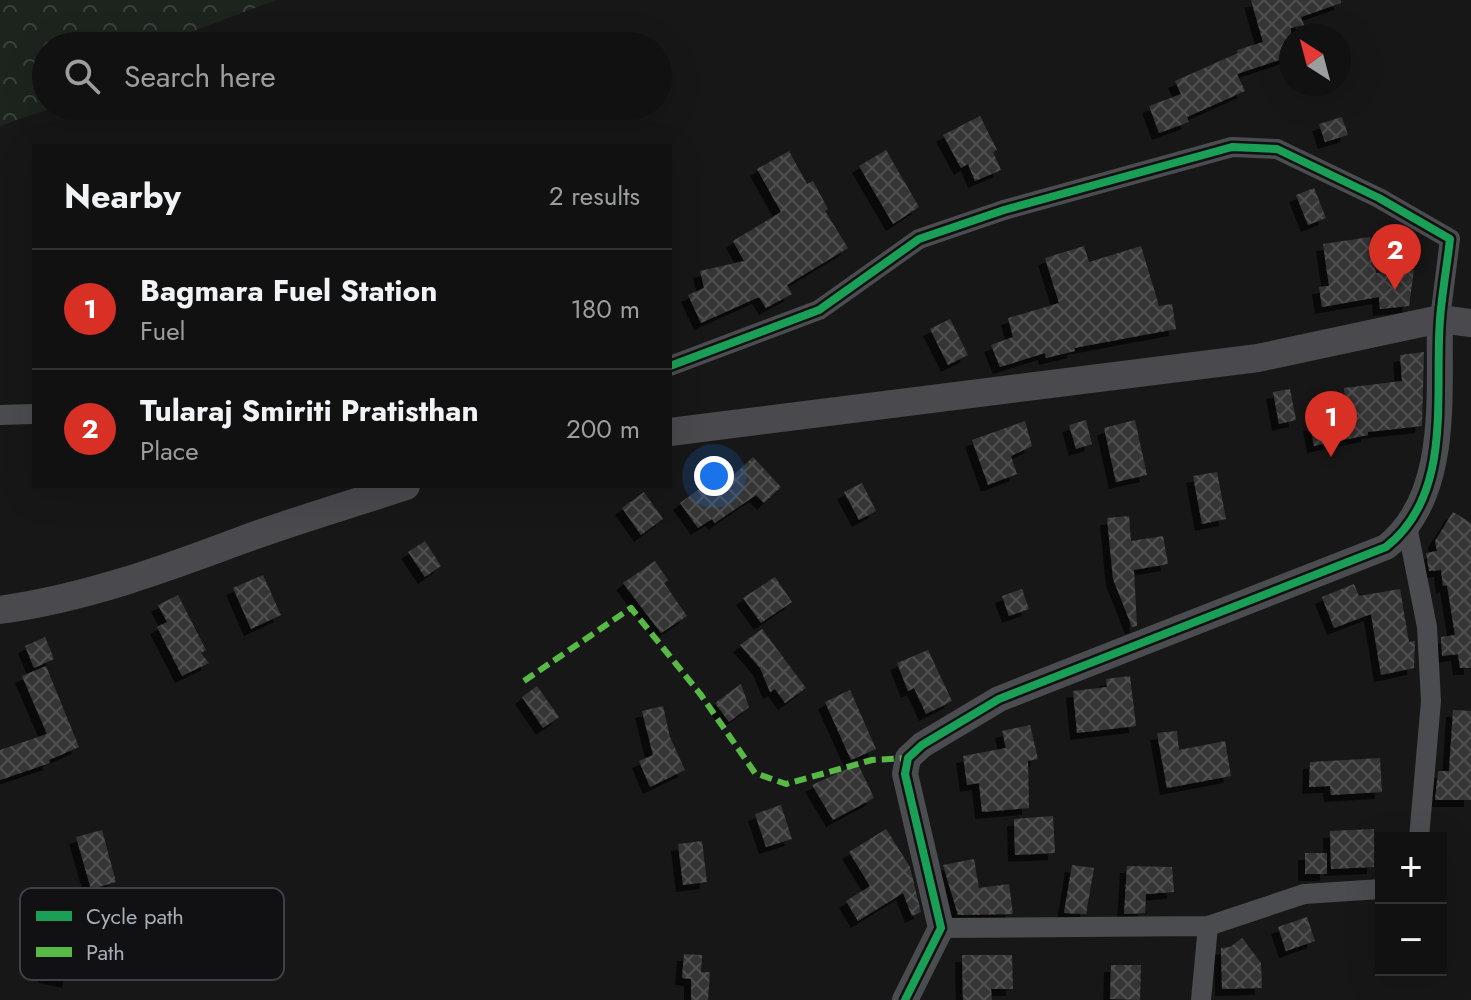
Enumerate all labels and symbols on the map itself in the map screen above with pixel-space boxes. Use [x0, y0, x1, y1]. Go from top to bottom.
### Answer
north arrow [1279, 24, 1351, 96]
pin: 2 [1369, 224, 1421, 290]
pin: 1 [1305, 391, 1357, 457]
your location [694, 456, 734, 496]
legend [20, 888, 284, 980]
text: Cycle path [86, 900, 184, 932]
text: Path [86, 936, 125, 968]

